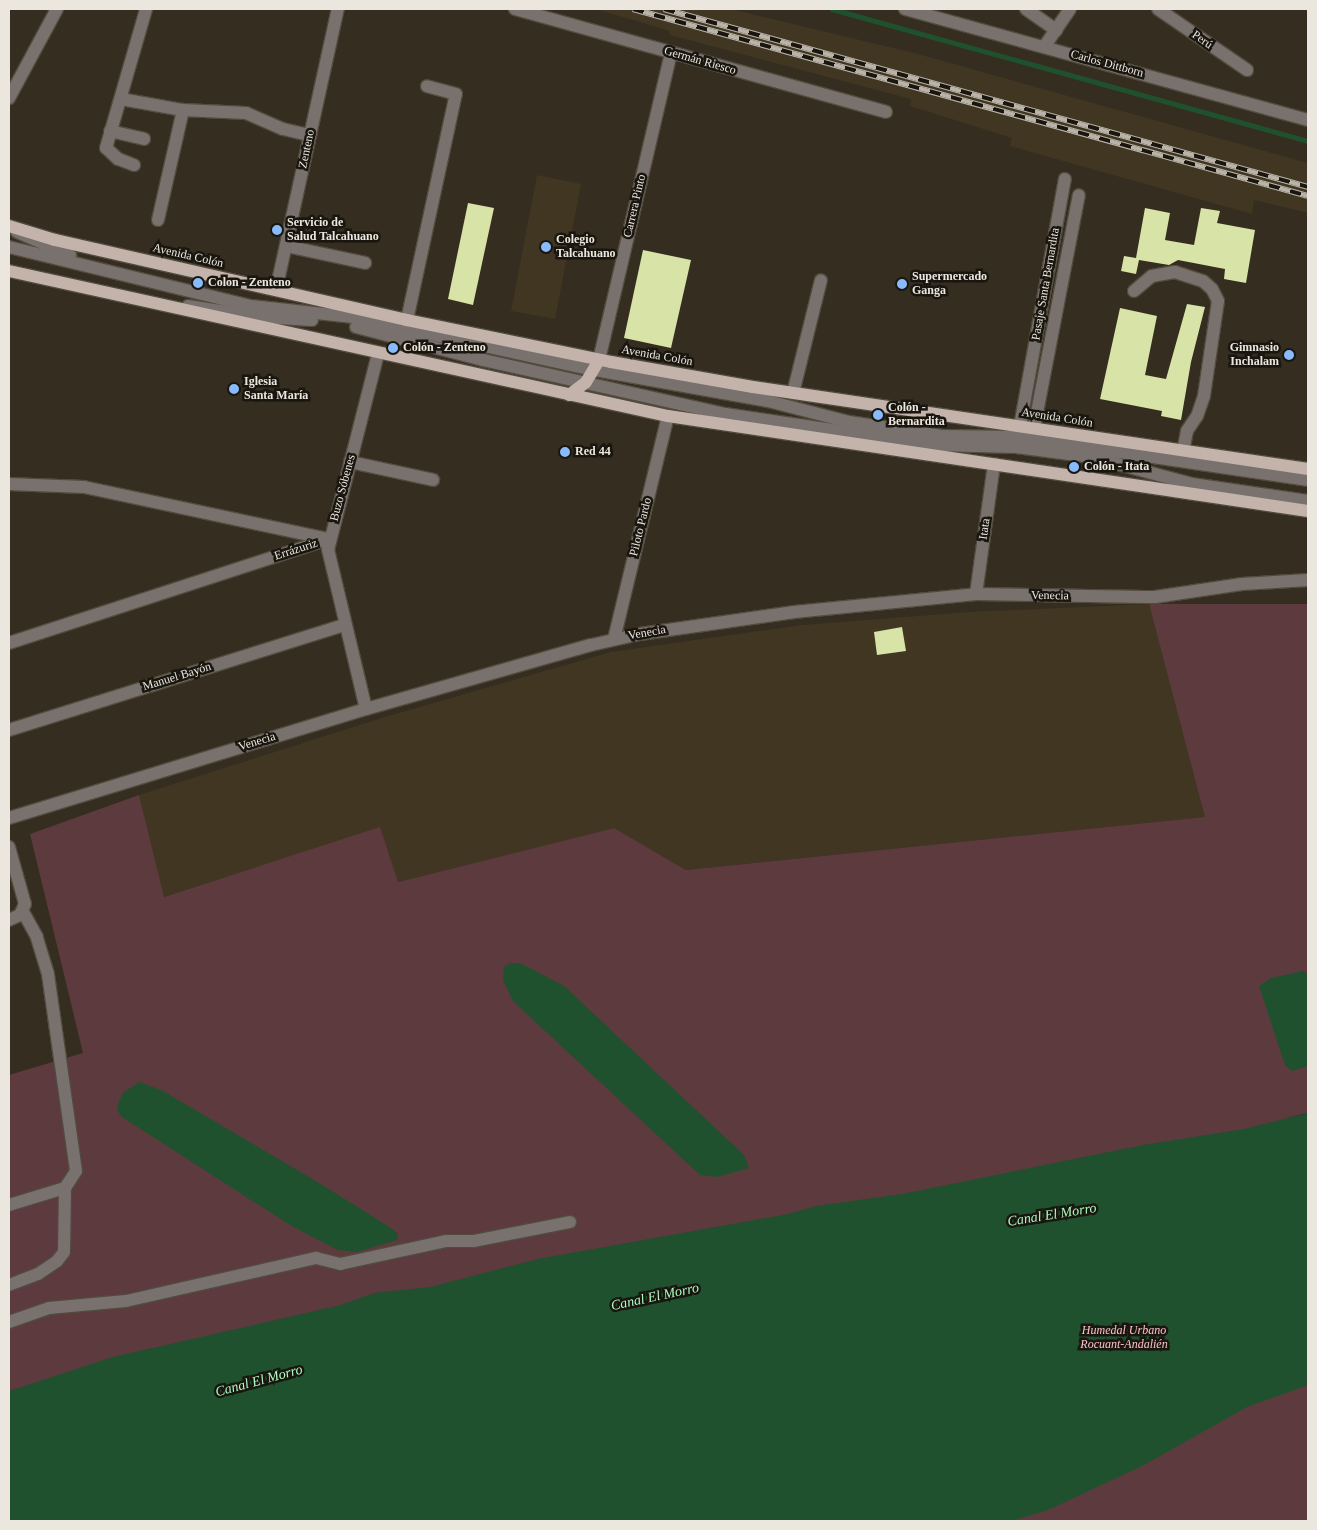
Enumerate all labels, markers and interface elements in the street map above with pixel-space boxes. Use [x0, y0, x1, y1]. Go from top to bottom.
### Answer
street label: Perú [1189, 28, 1215, 52]
street label: Germán Riesco [662, 44, 738, 78]
street label: Carlos Dittborn [1069, 47, 1145, 81]
street label: Zenteno [296, 128, 318, 170]
street label: Carrera Pinto [621, 173, 649, 239]
place label: Servicio de Salud Talcahuano [287, 216, 379, 244]
marker: Servicio de Salud Talcahuano [271, 224, 283, 236]
street label: Pasaje Santa Bernardita [1029, 227, 1063, 341]
place label: Colegio Talcahuano [556, 233, 616, 261]
street label: Avenida Colón [151, 241, 225, 271]
marker: Colegio Talcahuano [540, 241, 552, 253]
place label: Supermercado Ganga [912, 270, 987, 298]
place label: Colon - Zenteno [208, 276, 291, 290]
marker: Colon - Zenteno [192, 277, 204, 289]
marker: Supermercado Ganga [896, 278, 908, 290]
place label: Colón - Zenteno [403, 341, 486, 355]
place label: Gimnasio Inchalam [1230, 341, 1279, 369]
marker: Colón - Zenteno [387, 342, 399, 354]
street label: Avenida Colón [620, 343, 694, 369]
marker: Gimnasio Inchalam [1283, 349, 1295, 361]
place label: Iglesia Santa María [244, 375, 308, 403]
marker: Iglesia Santa María [228, 383, 240, 395]
place label: Colón - Bernardita [888, 401, 945, 429]
street label: Avenida Colón [1020, 405, 1094, 431]
marker: Colón - Bernardita [872, 409, 884, 421]
place label: Red 44 [575, 445, 611, 459]
marker: Red 44 [559, 446, 571, 458]
street label: Buzo Sóbenes [327, 453, 359, 523]
place label: Colón - Itata [1084, 460, 1149, 474]
marker: Colón - Itata [1068, 461, 1080, 473]
street label: Piloto Pardo [627, 496, 655, 558]
street label: Itata [976, 517, 994, 541]
street label: Errázuriz [273, 536, 319, 564]
street label: Venecia [1031, 588, 1069, 604]
street label: Venecia [627, 623, 667, 643]
street label: Manuel Bayón [141, 660, 213, 694]
street label: Venecia [237, 730, 277, 754]
water label: Canal El Morro [1006, 1200, 1098, 1230]
water label: Canal El Morro [609, 1279, 701, 1315]
park label: Humedal Urbano Rocuant-Andalién [1080, 1324, 1168, 1352]
water label: Canal El Morro [214, 1361, 304, 1401]

